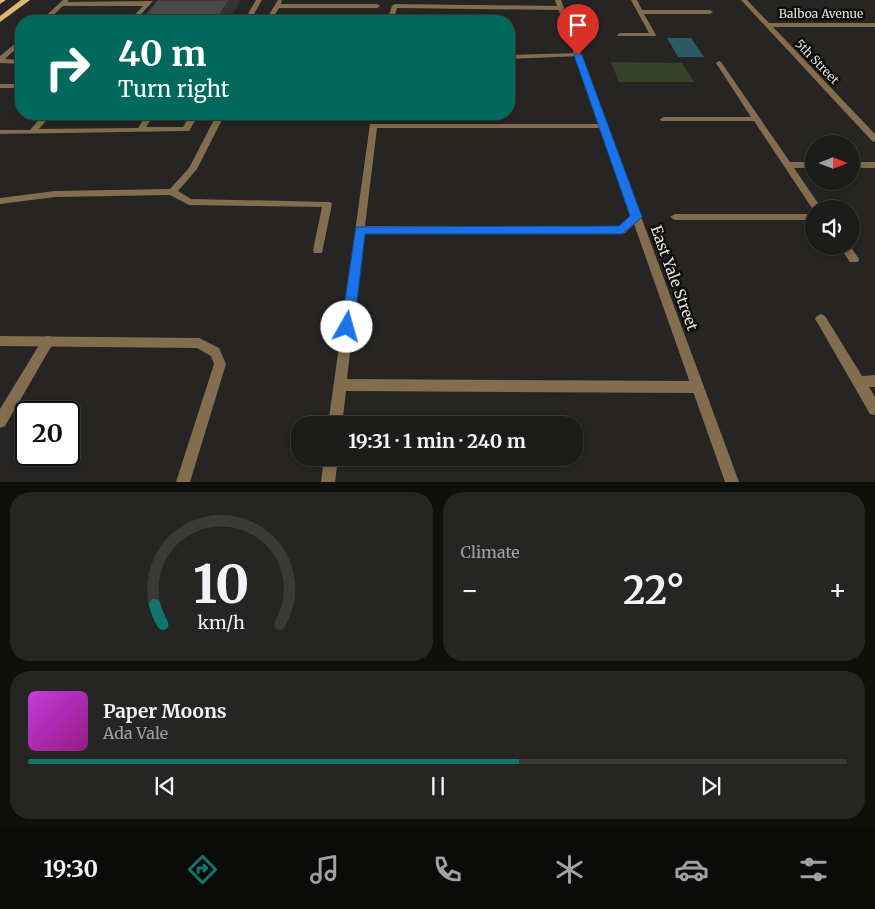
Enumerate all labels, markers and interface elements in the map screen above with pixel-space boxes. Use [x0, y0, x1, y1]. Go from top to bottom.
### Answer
pin [557, 4, 599, 55]
street label: Balboa Avenue [779, 6, 863, 21]
icon: arrive [564, 11, 592, 39]
text: 40 m [118, 32, 206, 76]
icon: right [35, 35, 100, 100]
street label: 5th Street [792, 36, 843, 87]
text: Turn right [118, 75, 229, 103]
north arrow [805, 135, 860, 190]
map controls [805, 135, 860, 255]
button: sound [805, 200, 860, 255]
street label: East Yale Street [647, 223, 702, 333]
position arrow [320, 300, 372, 352]
speed limit sign: 20 [15, 401, 80, 466]
text: 19:31 · 1 min · 240 m [348, 429, 526, 453]
text: Climate [461, 542, 520, 562]
text: 10 [193, 552, 249, 617]
text: 22° [623, 567, 685, 614]
text: − [461, 572, 479, 608]
text: + [828, 572, 847, 608]
text: km/h [198, 611, 245, 634]
text: Paper Moons [103, 699, 227, 723]
text: Ada Vale [103, 723, 168, 743]
icon: previous [151, 772, 179, 800]
icon: pause [424, 772, 452, 800]
icon: next [697, 772, 725, 800]
icon: directions [185, 852, 220, 887]
icon: music [307, 852, 342, 887]
icon: phone [430, 852, 465, 887]
icon: climate [552, 852, 587, 887]
icon: car [674, 852, 709, 887]
icon: filters [796, 852, 831, 887]
text: 19:30 [44, 855, 98, 883]

